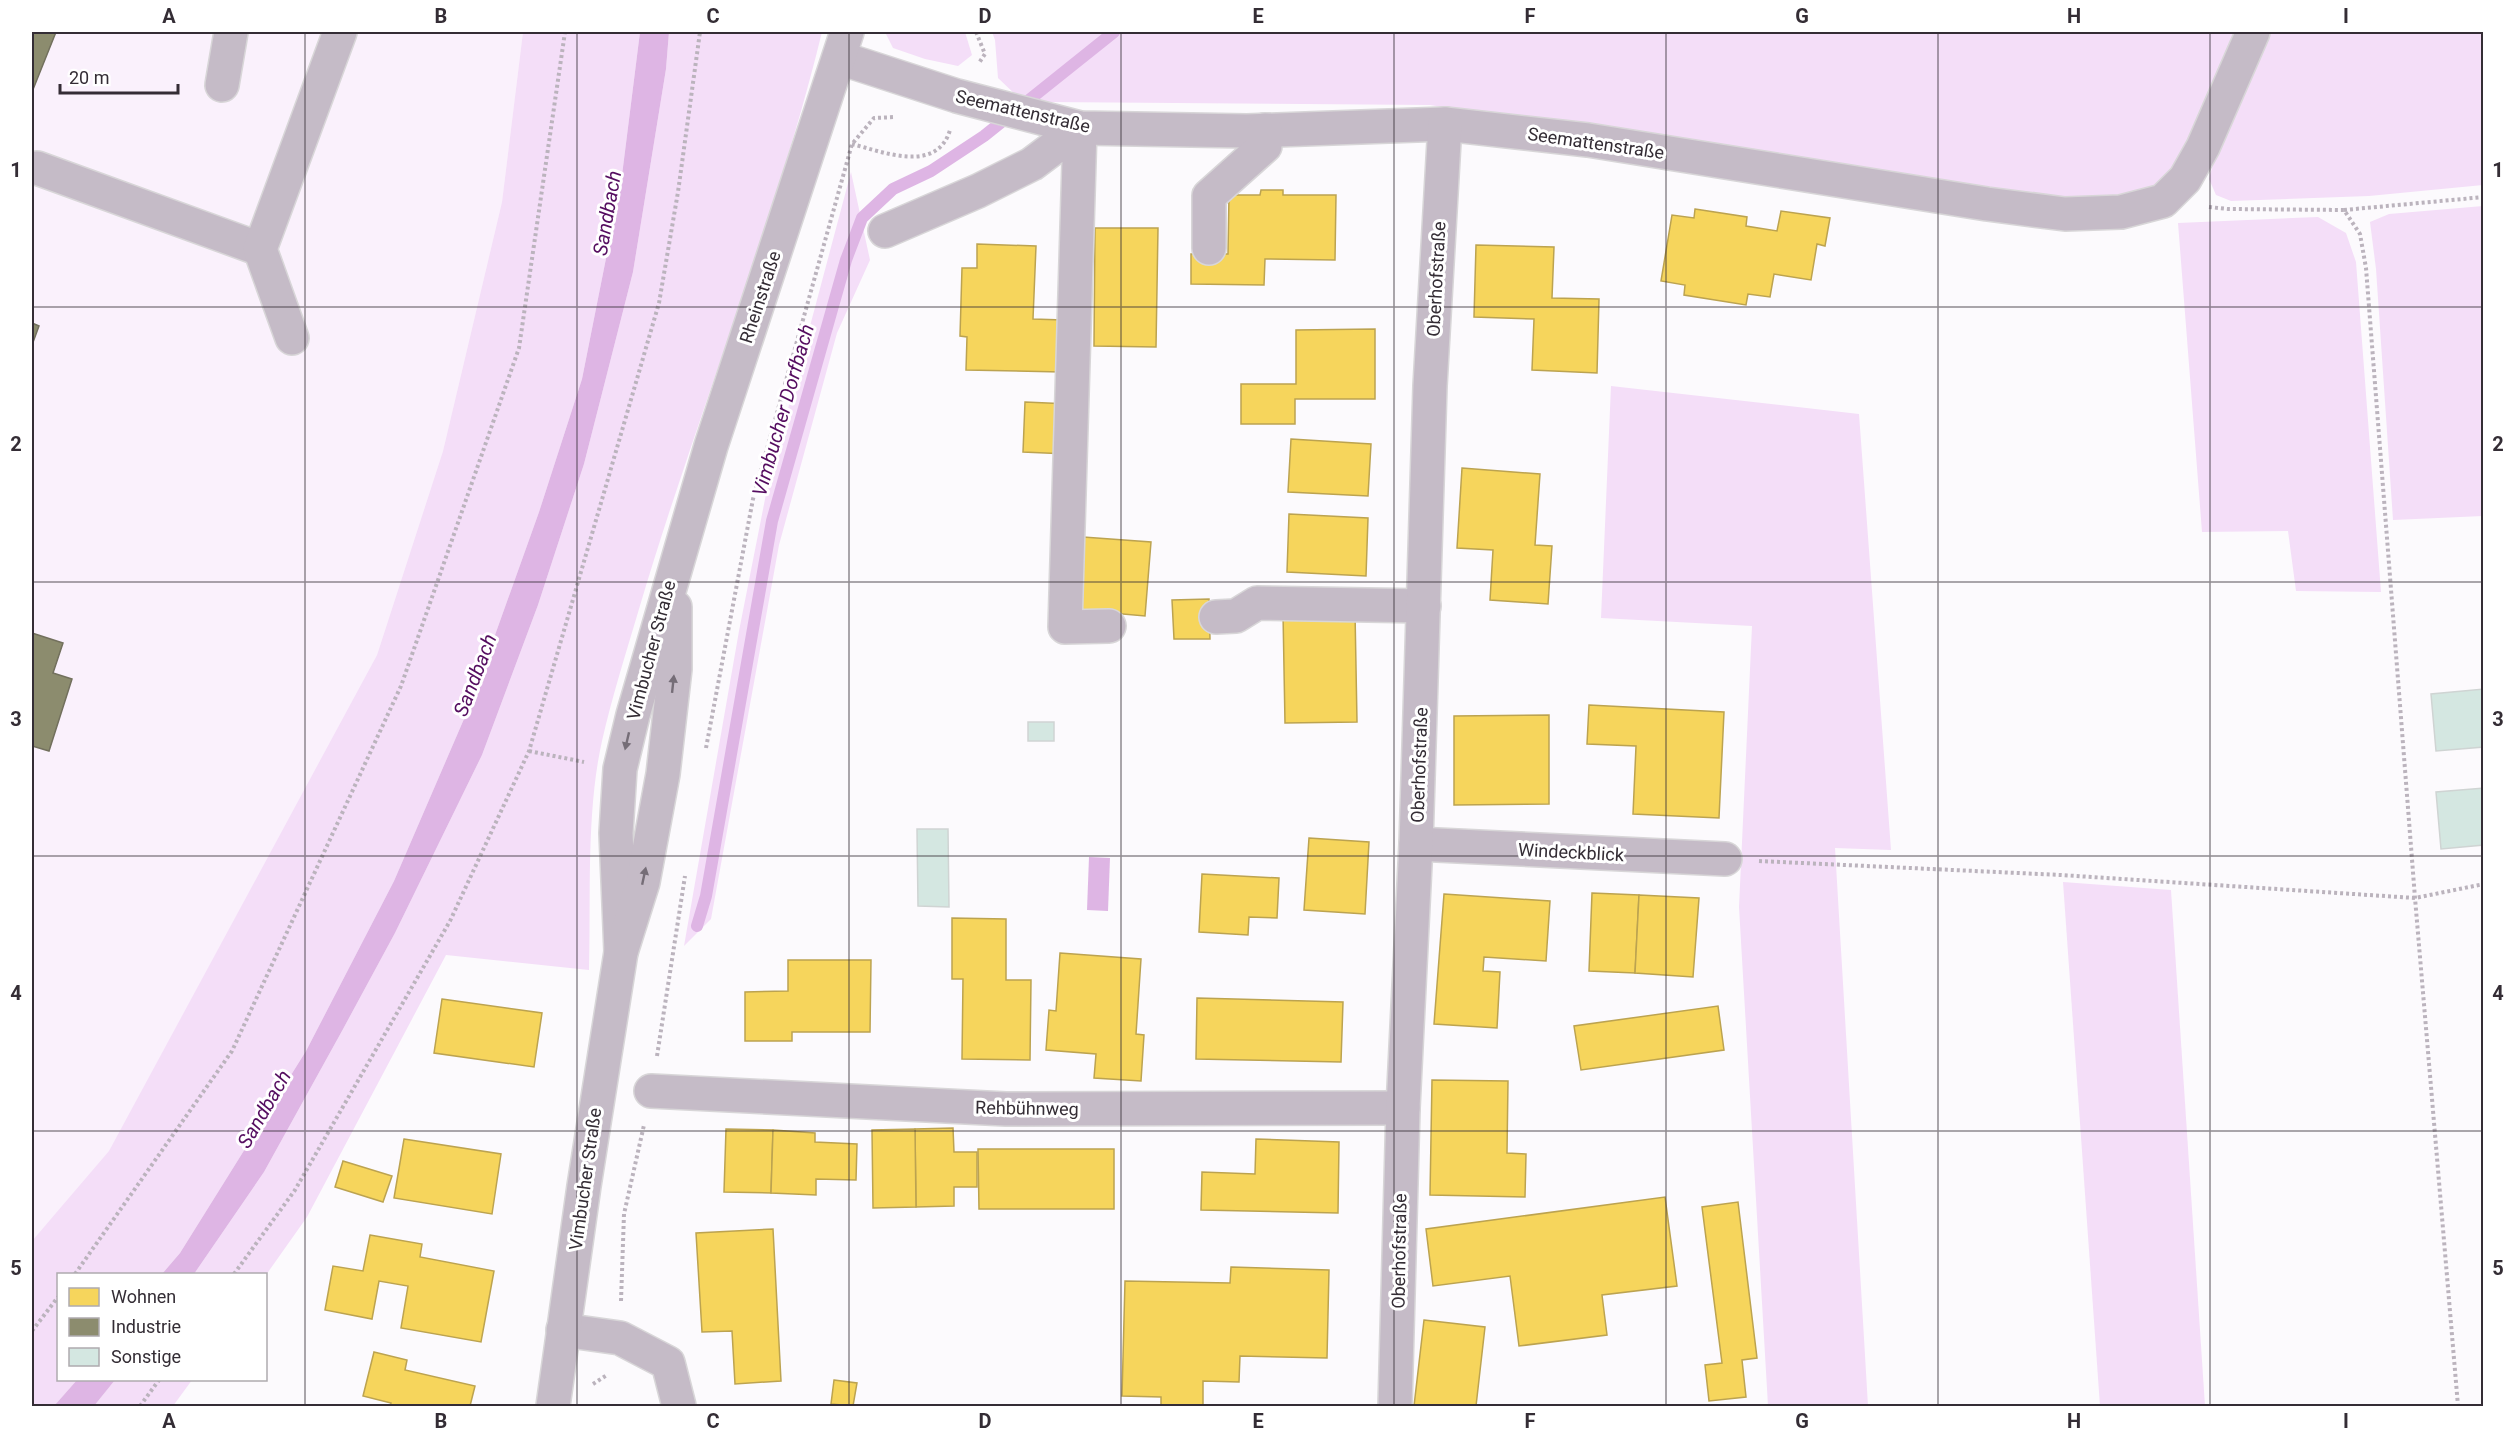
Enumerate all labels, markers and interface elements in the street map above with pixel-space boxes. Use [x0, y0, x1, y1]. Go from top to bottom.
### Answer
text: A [162, 4, 176, 28]
text: B [435, 4, 447, 28]
text: C [706, 4, 720, 28]
text: D [979, 4, 992, 28]
text: E [1252, 4, 1264, 28]
text: F [1525, 4, 1536, 28]
text: G [1795, 4, 1809, 28]
text: H [2067, 4, 2081, 28]
text: I [2343, 4, 2349, 28]
scale bar [60, 57, 178, 95]
text: 20 m [69, 67, 109, 88]
street label: Seemattenstraße [954, 85, 1092, 137]
street label: Seemattenstraße [1526, 123, 1666, 163]
text: 1 [10, 158, 22, 182]
text: 1 [2492, 158, 2504, 182]
water label: Sandbach [588, 169, 626, 257]
street label: Oberhofstraße [1422, 221, 1450, 337]
street label: Rheinstraße [735, 248, 785, 346]
water label: Vimbucher Dorfbach [747, 321, 819, 499]
text: 2 [10, 432, 22, 456]
text: 2 [2492, 432, 2504, 456]
street label: Vimbucher Straße [622, 578, 680, 722]
water label: Sandbach [448, 631, 502, 719]
one-way arrow [668, 674, 678, 693]
text: 3 [10, 707, 22, 731]
street label: Oberhofstraße [1406, 707, 1432, 823]
text: 3 [2492, 707, 2504, 731]
one-way arrow [622, 732, 631, 751]
street label: Windeckblick [1518, 839, 1625, 865]
one-way arrow [640, 867, 649, 886]
text: 4 [10, 981, 22, 1005]
text: 4 [2492, 981, 2504, 1005]
water label: Sandbach [232, 1066, 296, 1152]
street label: Rehbühnweg [975, 1097, 1079, 1119]
street label: Vimbucher Straße [565, 1107, 605, 1251]
street label: Oberhofstraße [1387, 1193, 1411, 1309]
text: 5 [10, 1256, 22, 1280]
text: 5 [2492, 1256, 2504, 1280]
legend [57, 1273, 267, 1381]
text: Wohnen [111, 1286, 176, 1307]
text: Industrie [111, 1316, 181, 1337]
text: Sonstige [111, 1346, 181, 1367]
text: A [162, 1409, 176, 1433]
text: B [435, 1409, 447, 1433]
text: C [706, 1409, 720, 1433]
text: D [979, 1409, 992, 1433]
text: E [1252, 1409, 1264, 1433]
text: F [1525, 1409, 1536, 1433]
text: G [1795, 1409, 1809, 1433]
text: H [2067, 1409, 2081, 1433]
text: I [2343, 1409, 2349, 1433]

